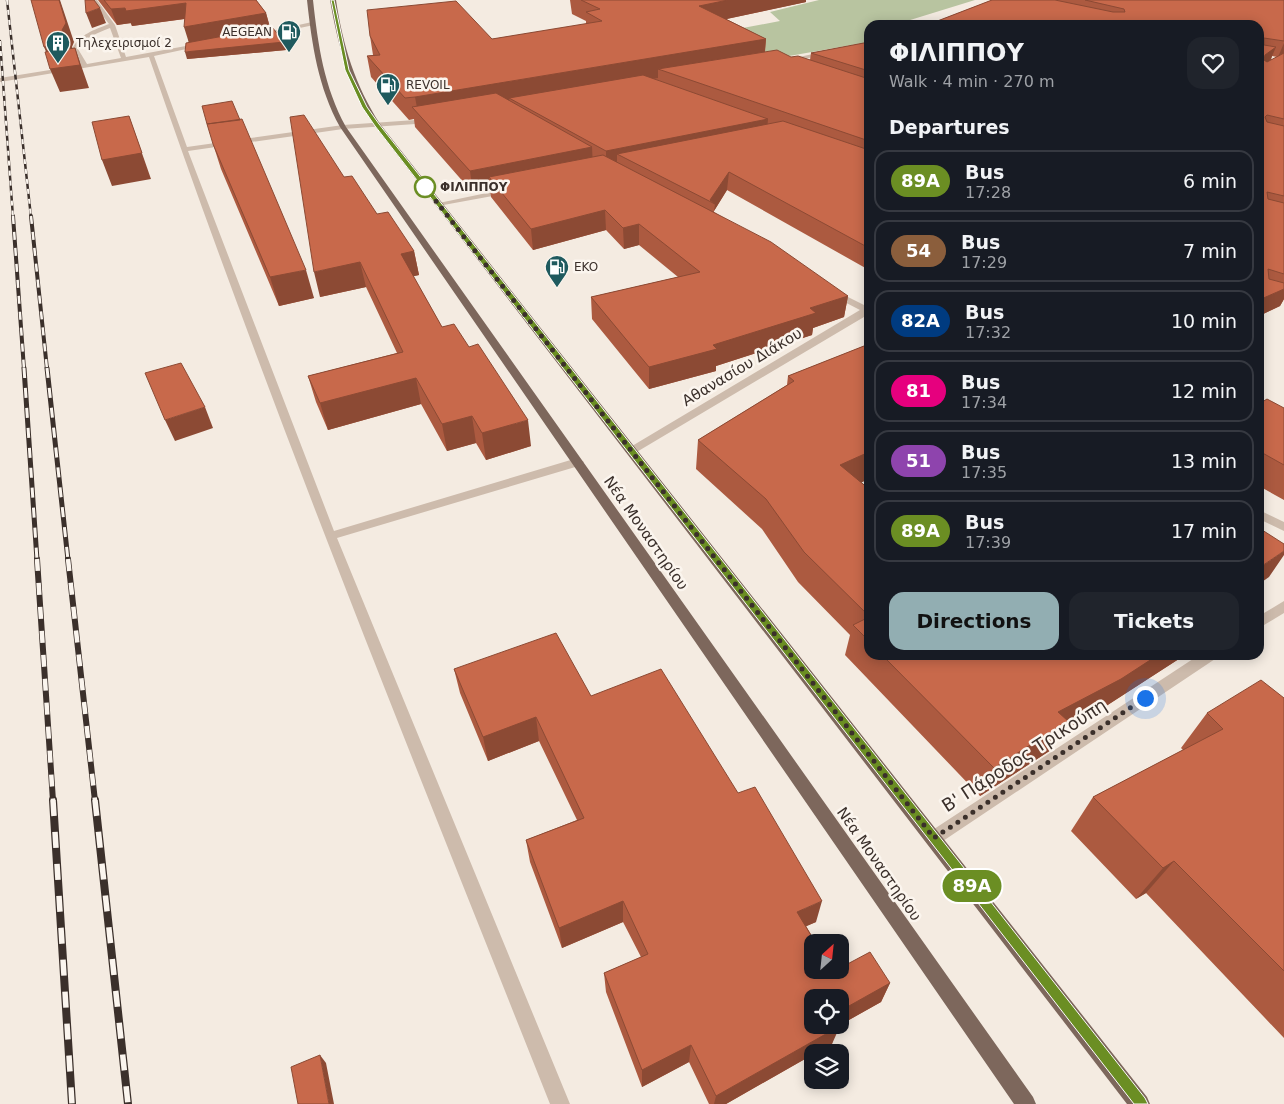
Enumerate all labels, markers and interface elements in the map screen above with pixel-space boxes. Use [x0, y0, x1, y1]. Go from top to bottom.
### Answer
fuel station icon: AEGEAN [276, 19, 302, 53]
place label: AEGEAN [222, 25, 272, 39]
building icon: Τηλεχειρισμοί 2 [45, 30, 71, 64]
place label: Τηλεχειρισμοί 2 [75, 36, 172, 50]
button: heart [1187, 37, 1239, 89]
text: ΦΙΛΙΠΠΟΥ [889, 39, 1024, 67]
fuel station icon: REVOIL [375, 72, 401, 106]
text: Walk · 4 min · 270 m [889, 72, 1054, 91]
place label: REVOIL [406, 78, 450, 92]
text: Departures [889, 116, 1010, 138]
text: Bus [965, 161, 1004, 183]
text: 89Α [901, 170, 940, 191]
text: 6 min [1183, 170, 1237, 192]
marker: ΦΙΛΙΠΠΟΥ [414, 176, 436, 198]
place label: ΦΙΛΙΠΠΟΥ [440, 180, 508, 194]
text: 17:28 [965, 183, 1011, 202]
text: Bus [961, 231, 1000, 253]
text: 54 [906, 240, 931, 261]
text: 7 min [1183, 240, 1237, 262]
text: 17:29 [961, 253, 1007, 272]
fuel station icon: EKO [544, 254, 570, 288]
place label: EKO [574, 260, 598, 274]
text: Bus [965, 301, 1004, 323]
text: 82Α [901, 310, 940, 331]
text: 10 min [1171, 310, 1237, 332]
text: 17:32 [965, 323, 1011, 342]
street label: Αθανασίου Διάκου [679, 324, 805, 410]
text: Bus [961, 371, 1000, 393]
text: 81 [906, 380, 931, 401]
text: 12 min [1171, 380, 1237, 402]
text: 17:34 [961, 393, 1007, 412]
text: Bus [961, 441, 1000, 463]
text: 51 [906, 450, 931, 471]
text: 13 min [1171, 450, 1237, 472]
text: 17:35 [961, 463, 1007, 482]
street label: Νέα Μοναστηρίου [600, 473, 692, 593]
text: Bus [965, 511, 1004, 533]
text: 89Α [901, 520, 940, 541]
text: 17 min [1171, 520, 1237, 542]
text: 17:39 [965, 533, 1011, 552]
button: Directions [889, 592, 1059, 650]
button: Tickets [1069, 592, 1239, 650]
your location [1133, 686, 1158, 711]
street label: Β' Πάροδος Τρικούπη [938, 694, 1110, 816]
street label: Νέα Μοναστηρίου [833, 804, 925, 924]
line badge: 89Α [943, 870, 1001, 902]
text: 89Α [953, 875, 991, 896]
north arrow [804, 934, 849, 979]
map controls [804, 934, 849, 1089]
button: locate [804, 989, 849, 1034]
button: layers [804, 1044, 849, 1089]

